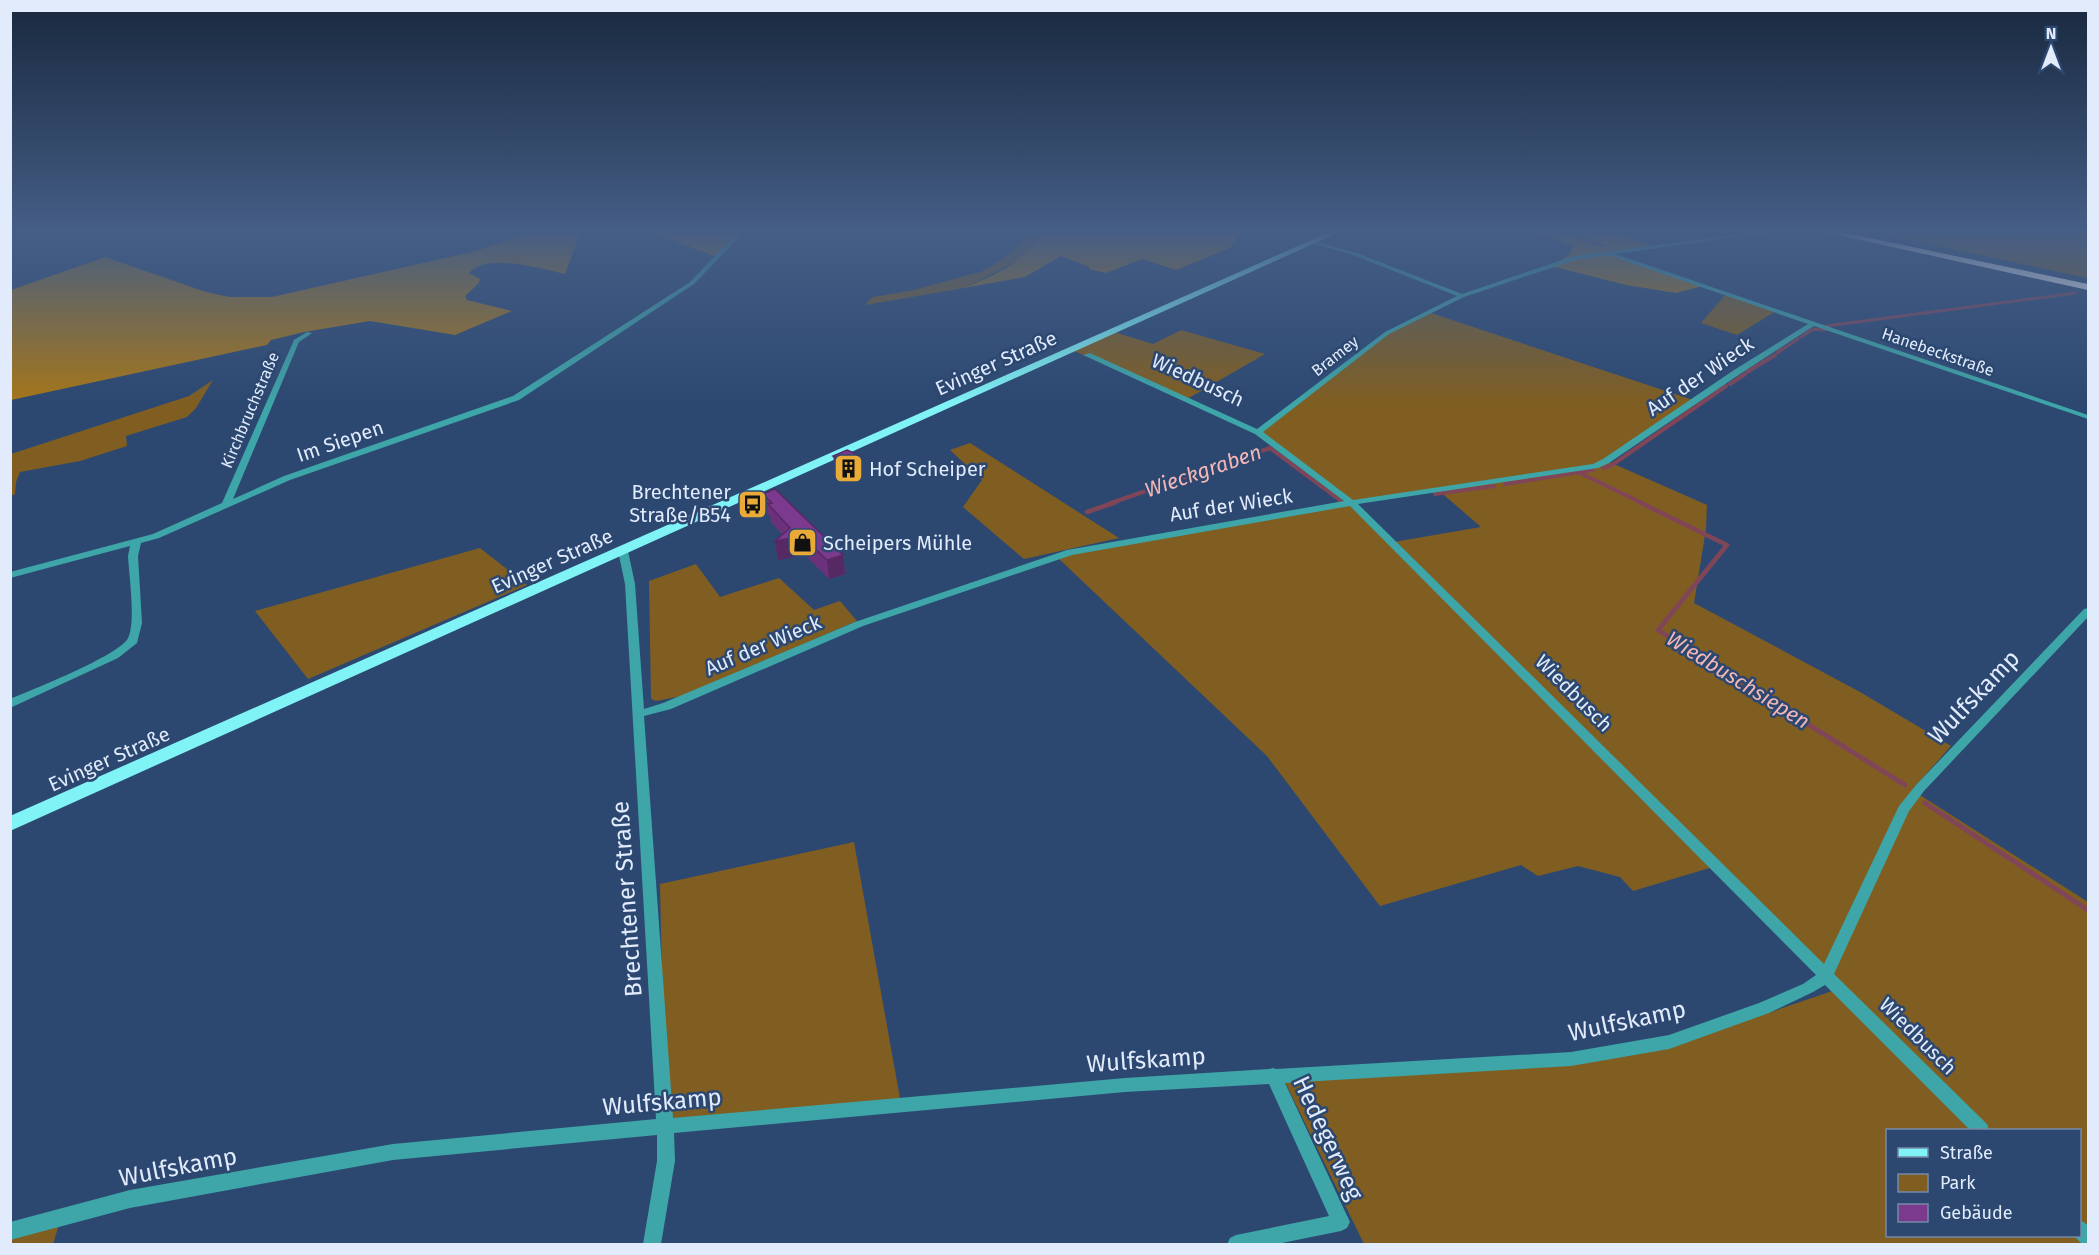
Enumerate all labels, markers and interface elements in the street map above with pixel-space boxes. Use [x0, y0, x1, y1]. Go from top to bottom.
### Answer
north arrow [2021, 18, 2081, 78]
text: N [2046, 24, 2056, 43]
street label: Hanebeckstraße [1879, 324, 1997, 380]
street label: Evinger Straße [932, 326, 1060, 400]
street label: Auf der Wieck [1642, 331, 1759, 421]
street label: Bramey [1308, 332, 1362, 380]
street label: Wiedbusch [1148, 348, 1248, 412]
street label: Kirchbruchstraße [217, 349, 283, 471]
street label: Im Siepen [293, 415, 387, 467]
water label: Wieckgraben [1141, 439, 1265, 503]
building icon: Hof Scheiper [832, 453, 864, 485]
place label: Hof Scheiper [869, 457, 986, 481]
place label: Brechtener Straße/B54 [629, 480, 731, 527]
street label: Auf der Wieck [1168, 483, 1295, 527]
bus stop icon: Brechtener Straße/B54 [736, 488, 768, 520]
street label: Evinger Straße [488, 524, 616, 598]
shop icon: Scheipers Mühle [786, 527, 818, 559]
place label: Scheipers Mühle [823, 531, 972, 555]
street label: Auf der Wieck [701, 609, 825, 680]
water label: Wiedbuschsiepen [1662, 626, 1814, 734]
street label: Wulfskamp [1922, 644, 2026, 750]
street label: Wiedbusch [1530, 649, 1618, 737]
street label: Evinger Straße [45, 722, 173, 796]
street label: Brechtener Straße [606, 800, 648, 998]
street label: Wiedbusch [1874, 992, 1962, 1080]
street label: Wulfskamp [1566, 995, 1688, 1047]
street label: Wulfskamp [1085, 1042, 1207, 1078]
street label: Hedegerweg [1287, 1071, 1369, 1205]
street label: Wulfskamp [601, 1083, 723, 1121]
legend [1886, 1129, 2081, 1237]
street label: Wulfskamp [117, 1142, 239, 1192]
text: Straße [1940, 1142, 1993, 1164]
text: Park [1940, 1172, 1976, 1194]
text: Gebäude [1940, 1202, 2013, 1224]

